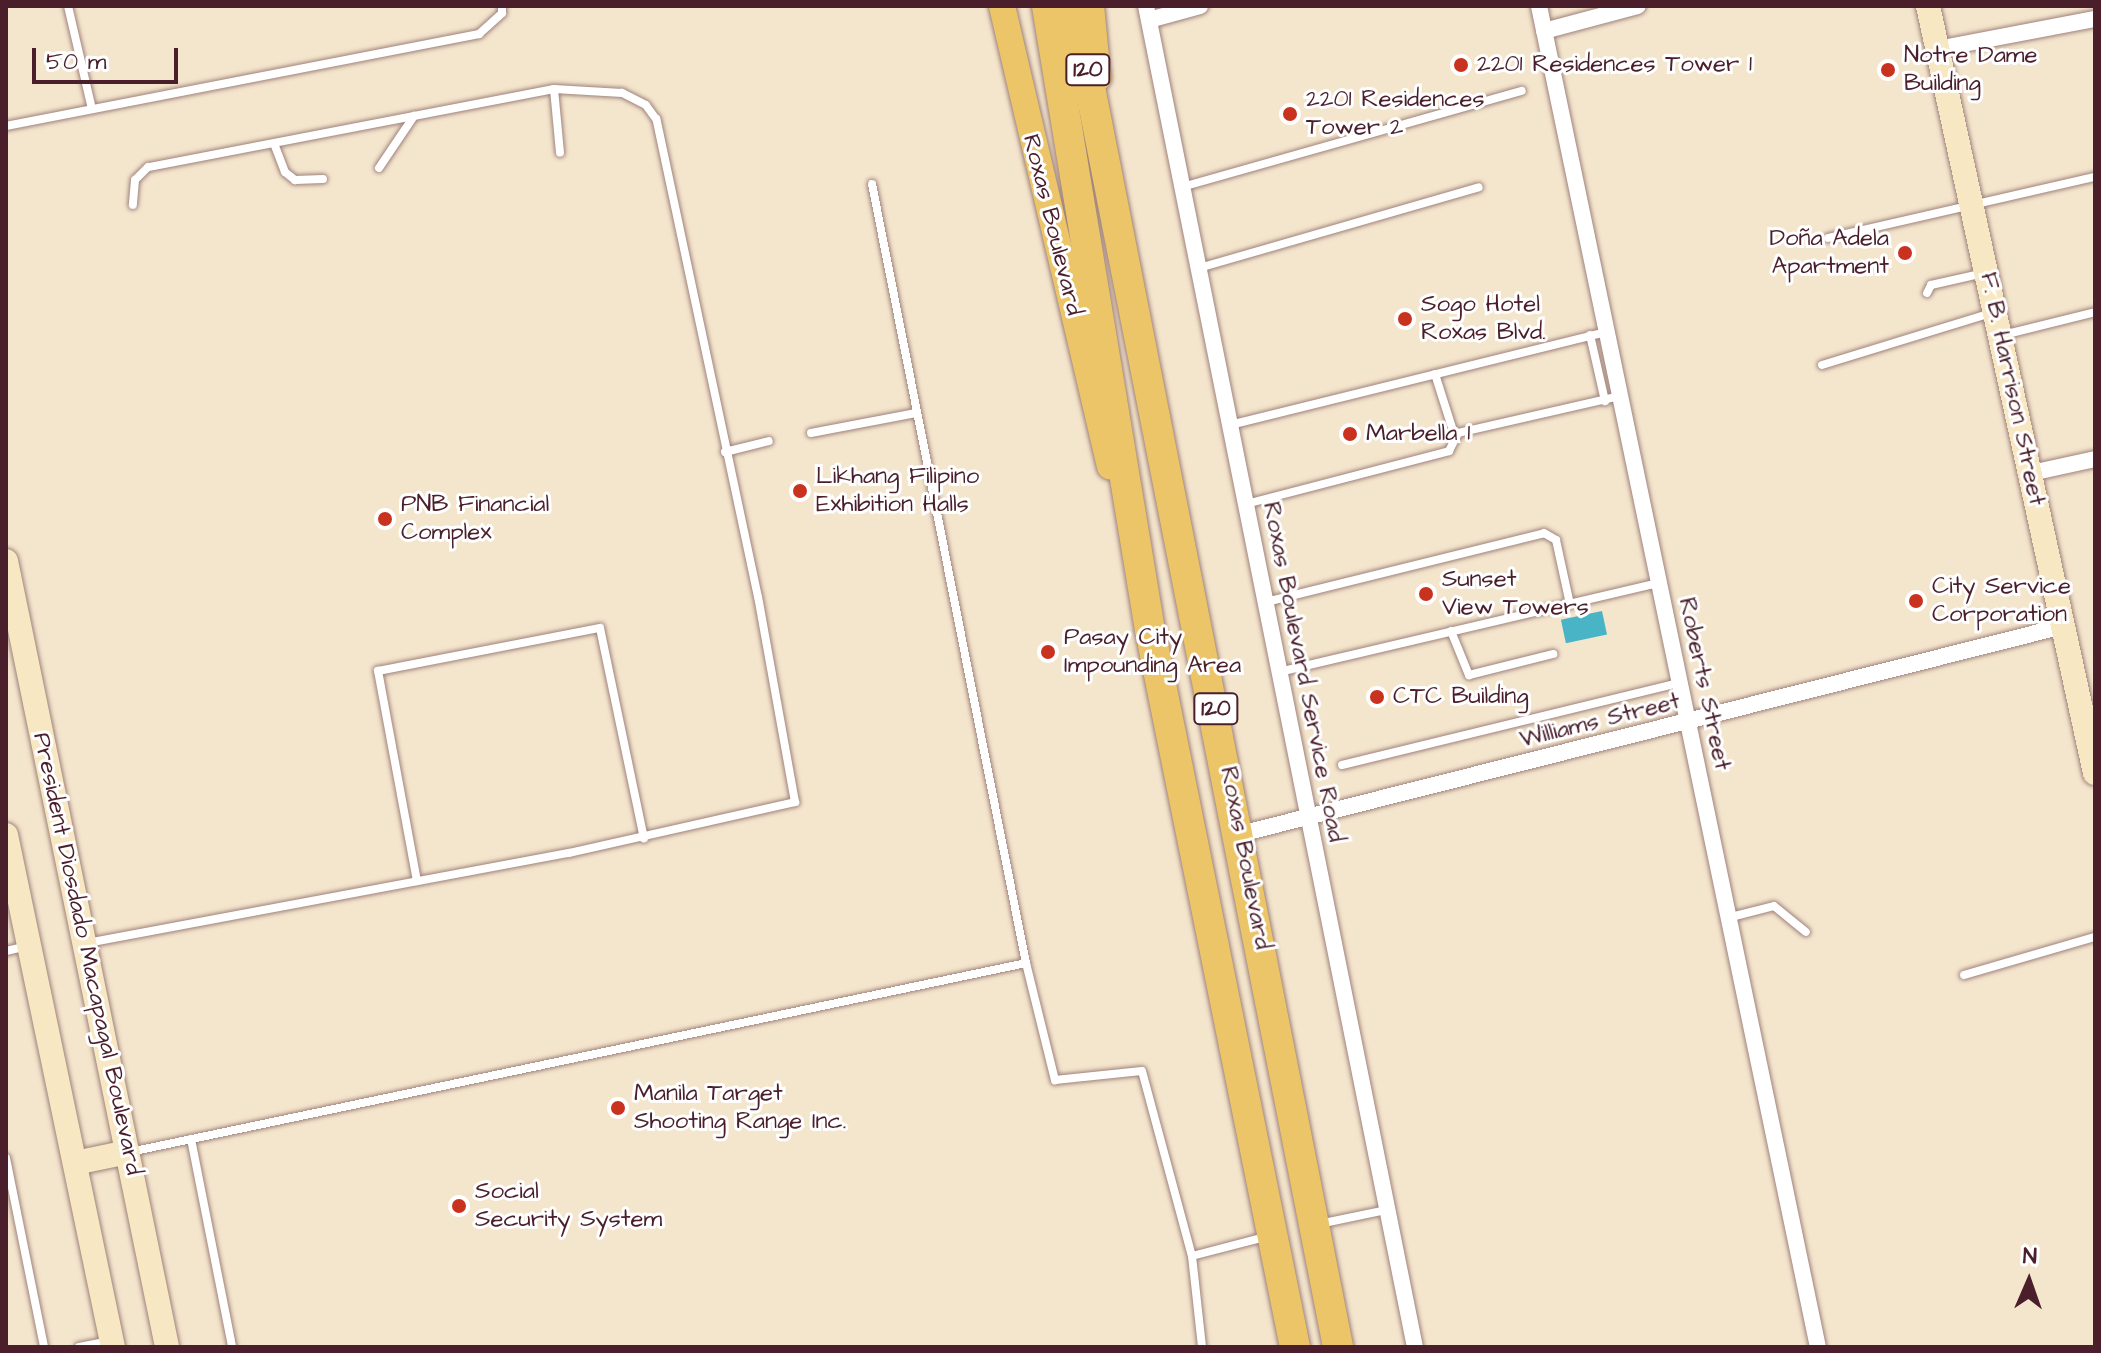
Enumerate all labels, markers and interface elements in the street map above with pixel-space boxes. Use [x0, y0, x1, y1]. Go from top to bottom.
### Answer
scale bar [36, 32, 182, 82]
place label: Notre Dame Building [1904, 42, 2038, 98]
text: 50 m [46, 45, 106, 79]
place label: 2201 Residences Tower 1 [1477, 51, 1752, 79]
road number: 120 [1064, 52, 1112, 88]
marker: 2201 Residences Tower 1 [1452, 56, 1470, 74]
marker: Notre Dame Building [1879, 61, 1897, 79]
place label: 2201 Residences Tower 2 [1306, 86, 1485, 142]
marker: 2201 Residences Tower 2 [1281, 105, 1299, 123]
street label: Roxas Boulevard [1016, 132, 1088, 318]
place label: Doña Adela Apartment [1769, 225, 1889, 281]
marker: Doña Adela Apartment [1896, 244, 1914, 262]
street label: F. B. Harrison Street [1973, 270, 2051, 508]
place label: Sogo Hotel Roxas Blvd. [1421, 291, 1546, 347]
marker: Sogo Hotel Roxas Blvd. [1396, 310, 1414, 328]
place label: Marbella 1 [1366, 420, 1470, 448]
marker: Marbella 1 [1341, 425, 1359, 443]
place label: Likhang Filipino Exhibition Halls [816, 463, 979, 519]
marker: Likhang Filipino Exhibition Halls [791, 482, 809, 500]
place label: PNB Financial Complex [401, 491, 549, 547]
street label: Roxas Boulevard Service Road [1256, 500, 1350, 844]
marker: PNB Financial Complex [376, 510, 394, 528]
place label: Sunset View Towers [1442, 566, 1589, 622]
place label: City Service Corporation [1932, 573, 2071, 629]
marker: Sunset View Towers [1417, 585, 1435, 603]
marker: City Service Corporation [1907, 592, 1925, 610]
street label: Roberts Street [1672, 595, 1736, 773]
place label: Pasay City Impounding Area [1064, 624, 1241, 680]
marker: Pasay City Impounding Area [1039, 643, 1057, 661]
place label: CTC Building [1393, 683, 1529, 711]
street label: Williams Street [1517, 687, 1683, 755]
marker: CTC Building [1368, 688, 1386, 706]
road number: 120 [1192, 691, 1240, 727]
street label: President Diosdado Macapagal Boulevard [26, 730, 148, 1178]
street label: Roxas Boulevard [1213, 764, 1277, 952]
place label: Manila Target Shooting Range Inc. [634, 1080, 846, 1136]
marker: Manila Target Shooting Range Inc. [609, 1099, 627, 1117]
place label: Social Security System [475, 1178, 662, 1234]
marker: Social Security System [450, 1197, 468, 1215]
north arrow [1989, 1241, 2069, 1321]
text: N [2022, 1241, 2037, 1272]

